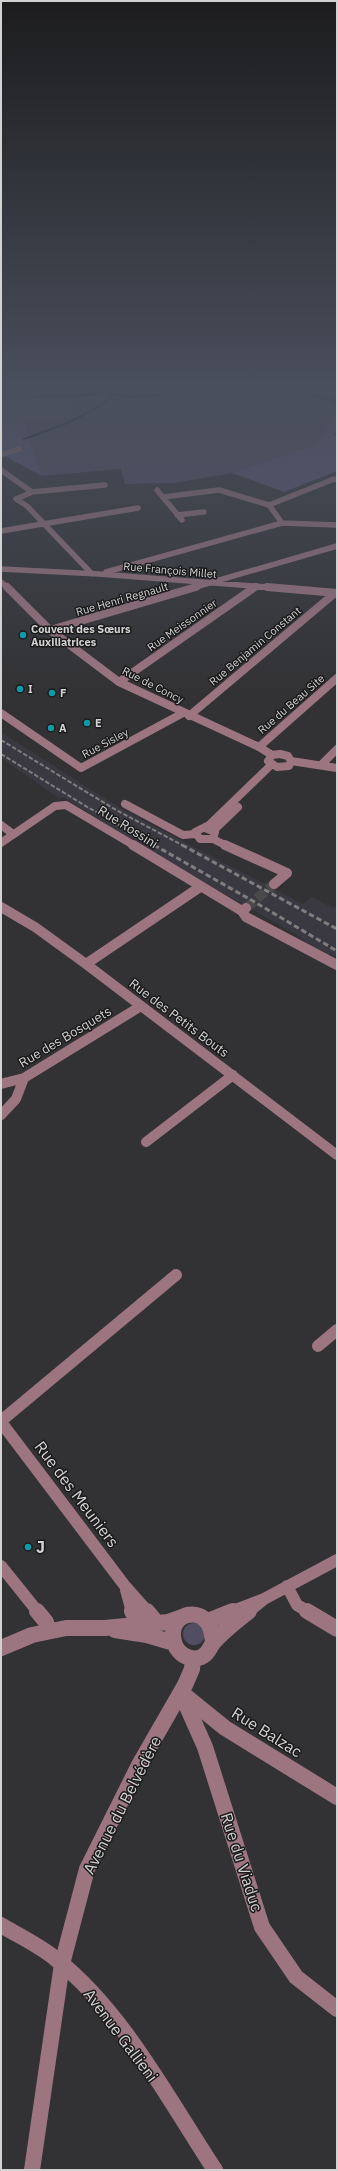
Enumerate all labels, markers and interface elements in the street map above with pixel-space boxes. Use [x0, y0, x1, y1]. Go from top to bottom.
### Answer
street label: Rue François Millet [123, 559, 217, 581]
street label: Rue Henri Regnault [74, 579, 170, 619]
street label: Rue Meissonnier [144, 596, 220, 654]
street label: Rue Benjamin Constant [206, 603, 304, 689]
place label: Couvent des Sœurs Auxiliatrices [31, 622, 131, 649]
marker: Couvent des Sœurs Auxiliatrices [18, 630, 28, 640]
street label: Rue de Concy [120, 664, 187, 707]
street label: Rue du Beau Site [255, 671, 327, 737]
place label: I [28, 682, 33, 696]
marker: I [15, 684, 25, 694]
place label: F [60, 686, 66, 700]
marker: F [47, 688, 57, 698]
place label: E [95, 716, 102, 730]
marker: E [82, 718, 92, 728]
place label: A [59, 721, 67, 735]
marker: A [46, 723, 56, 733]
street label: Rue Sisley [79, 725, 131, 761]
street label: Rue Rossini [95, 802, 161, 852]
street label: Rue des Petits Bouts [126, 975, 232, 1061]
street label: Rue des Bosquets [16, 1003, 114, 1071]
street label: Rue des Meuniers [31, 1437, 123, 1551]
place label: J [36, 1537, 45, 1557]
marker: J [23, 1542, 33, 1552]
street label: Rue Balzac [228, 1703, 306, 1761]
street label: Avenue du Belvédère [79, 1733, 165, 1877]
street label: Rue du Viaduc [217, 1810, 267, 1914]
street label: Avenue Gallieni [80, 1985, 162, 2085]

